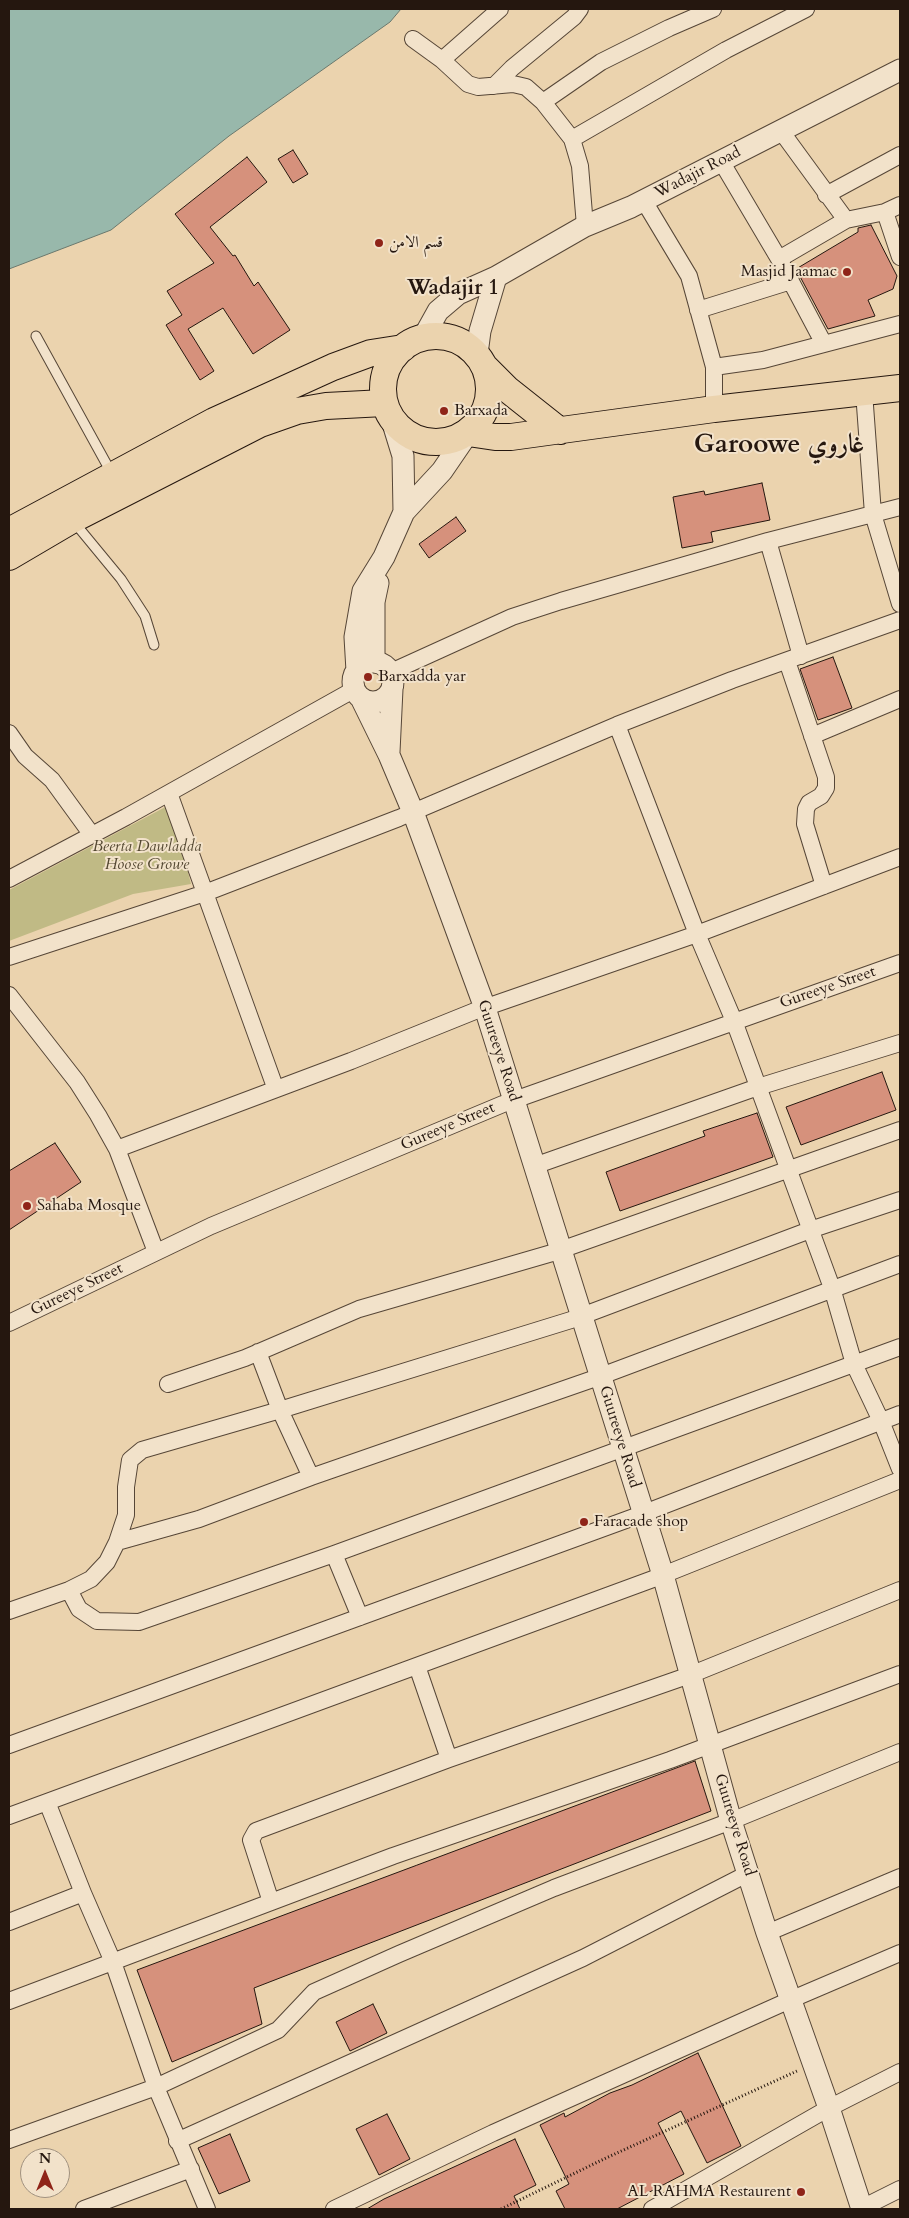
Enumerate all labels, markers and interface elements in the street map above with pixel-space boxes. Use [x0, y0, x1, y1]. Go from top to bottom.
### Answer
street label: Wadajir Road [652, 143, 744, 203]
place label: قسم الامن [389, 233, 443, 253]
marker: قسم الامن [373, 237, 385, 249]
place label: Masjid Jaamac [741, 262, 837, 282]
marker: Masjid Jaamac [841, 266, 853, 278]
district label: Wadajir 1 [407, 276, 499, 302]
place label: Barxada [454, 401, 508, 421]
marker: Barxada [438, 405, 450, 417]
district label: Garoowe غاروي [694, 430, 864, 462]
place label: Barxadda yar [378, 667, 466, 687]
marker: Barxadda yar [362, 671, 374, 683]
park label: Beerta Dawladda Hoose Growe [93, 837, 201, 875]
street label: Gureeye Street [777, 963, 879, 1013]
street label: Guureeye Road [473, 998, 523, 1104]
street label: Gureeye Street [398, 1099, 498, 1155]
place label: Sahaba Mosque [37, 1196, 141, 1216]
marker: Sahaba Mosque [21, 1200, 33, 1212]
street label: Gureeye Street [28, 1259, 126, 1321]
street label: Guureeye Road [594, 1384, 644, 1490]
place label: Faracade shop [594, 1512, 688, 1532]
marker: Faracade shop [578, 1516, 590, 1528]
street label: Guureeye Road [709, 1772, 759, 1878]
north arrow [20, 2148, 70, 2198]
text: N [39, 2149, 51, 2168]
place label: AL RAHMA Restaurent [627, 2182, 791, 2202]
marker: AL RAHMA Restaurent [795, 2186, 807, 2198]

